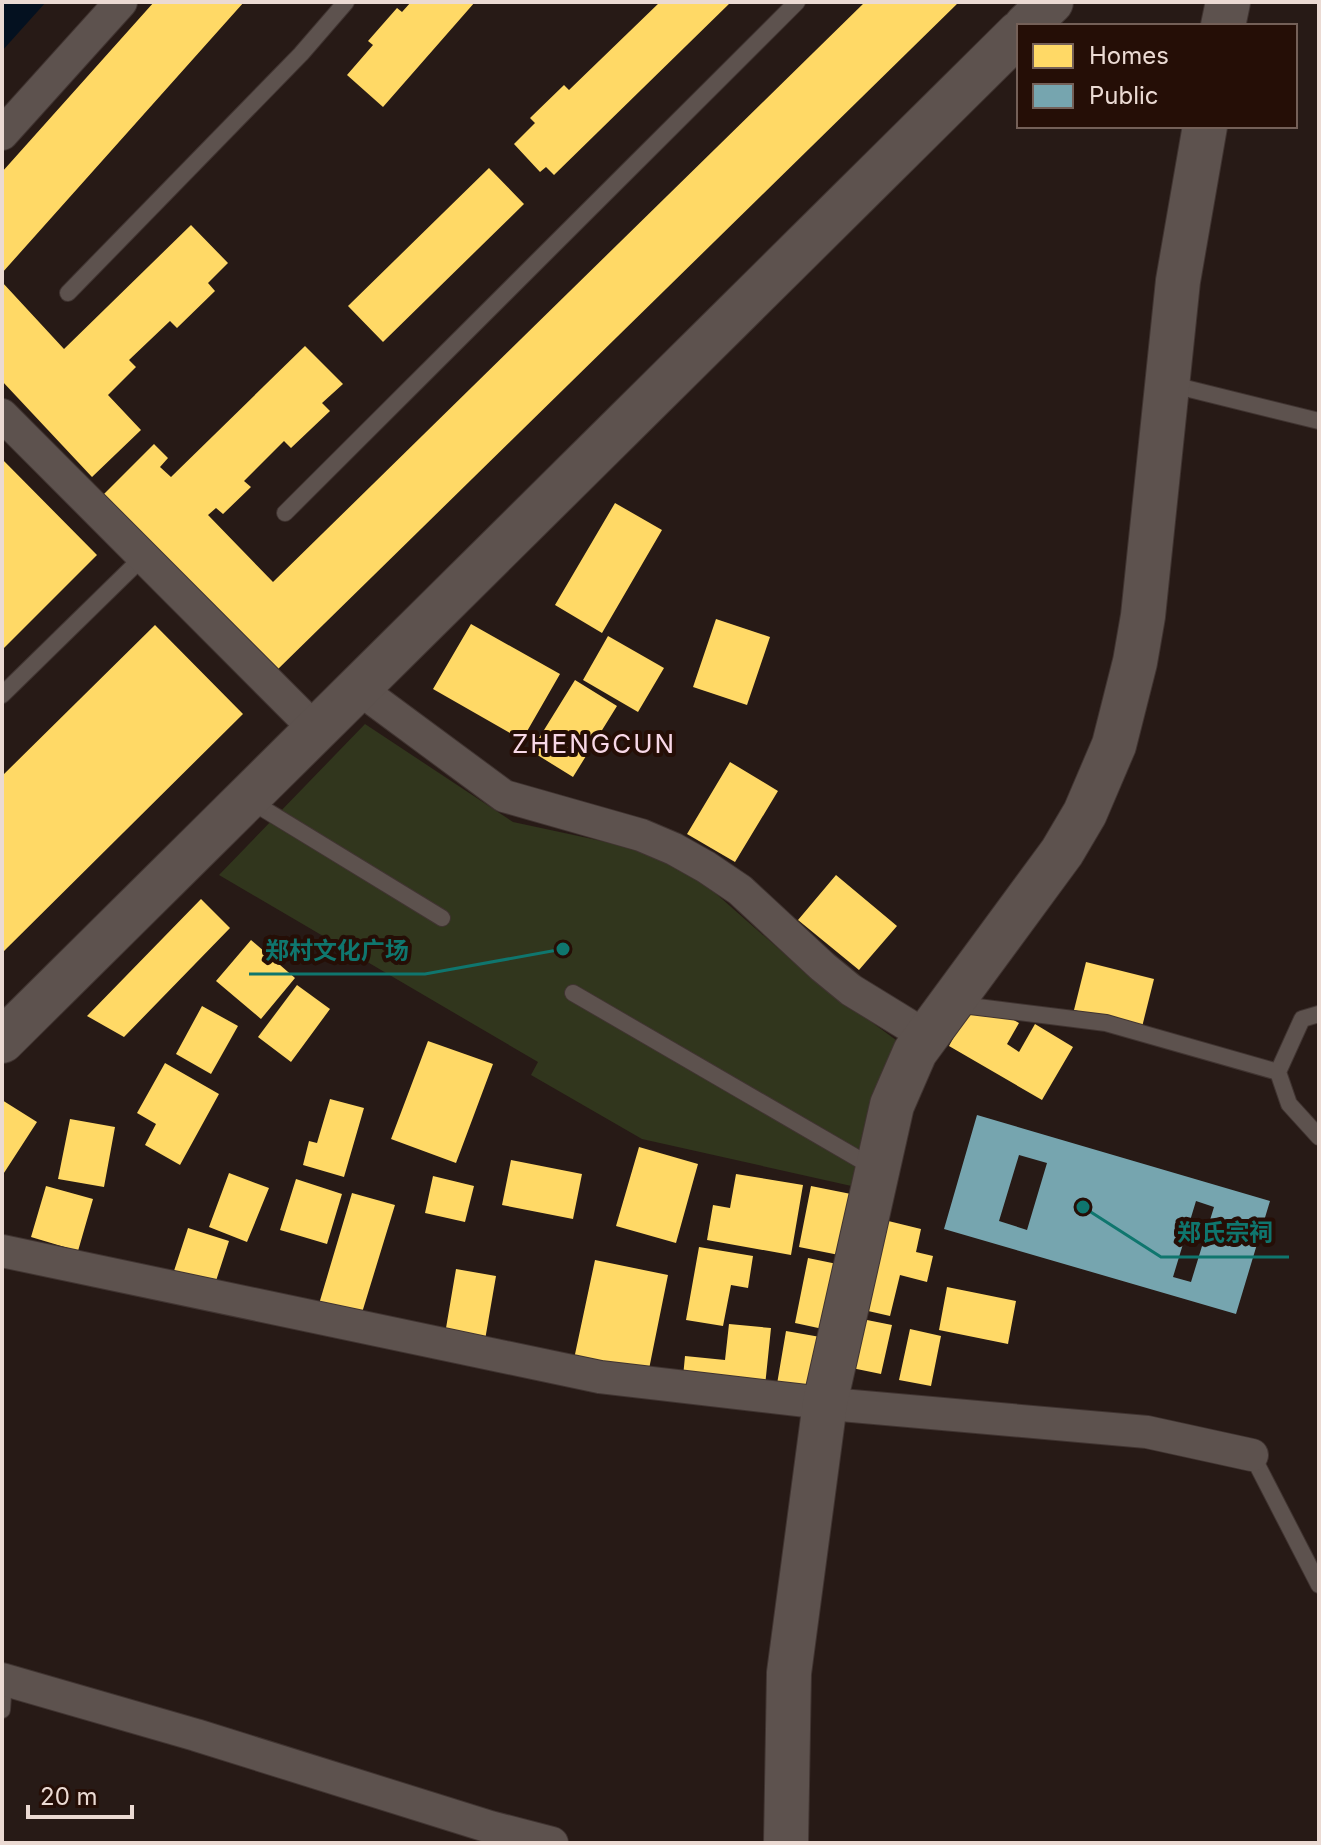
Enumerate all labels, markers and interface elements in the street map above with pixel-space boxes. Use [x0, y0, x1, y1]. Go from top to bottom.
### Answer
legend [1017, 24, 1297, 128]
text: Homes [1089, 41, 1169, 70]
text: Public [1089, 81, 1159, 110]
district label: ZHENGCUN [512, 728, 676, 759]
callout: 郑村文化广场 [249, 926, 425, 974]
text: 郑村文化广场 [265, 936, 409, 965]
callout: 郑氏宗祠 [1161, 1209, 1289, 1257]
text: 郑氏宗祠 [1177, 1218, 1273, 1247]
scale bar [28, 1769, 132, 1819]
text: 20 m [40, 1782, 98, 1811]

